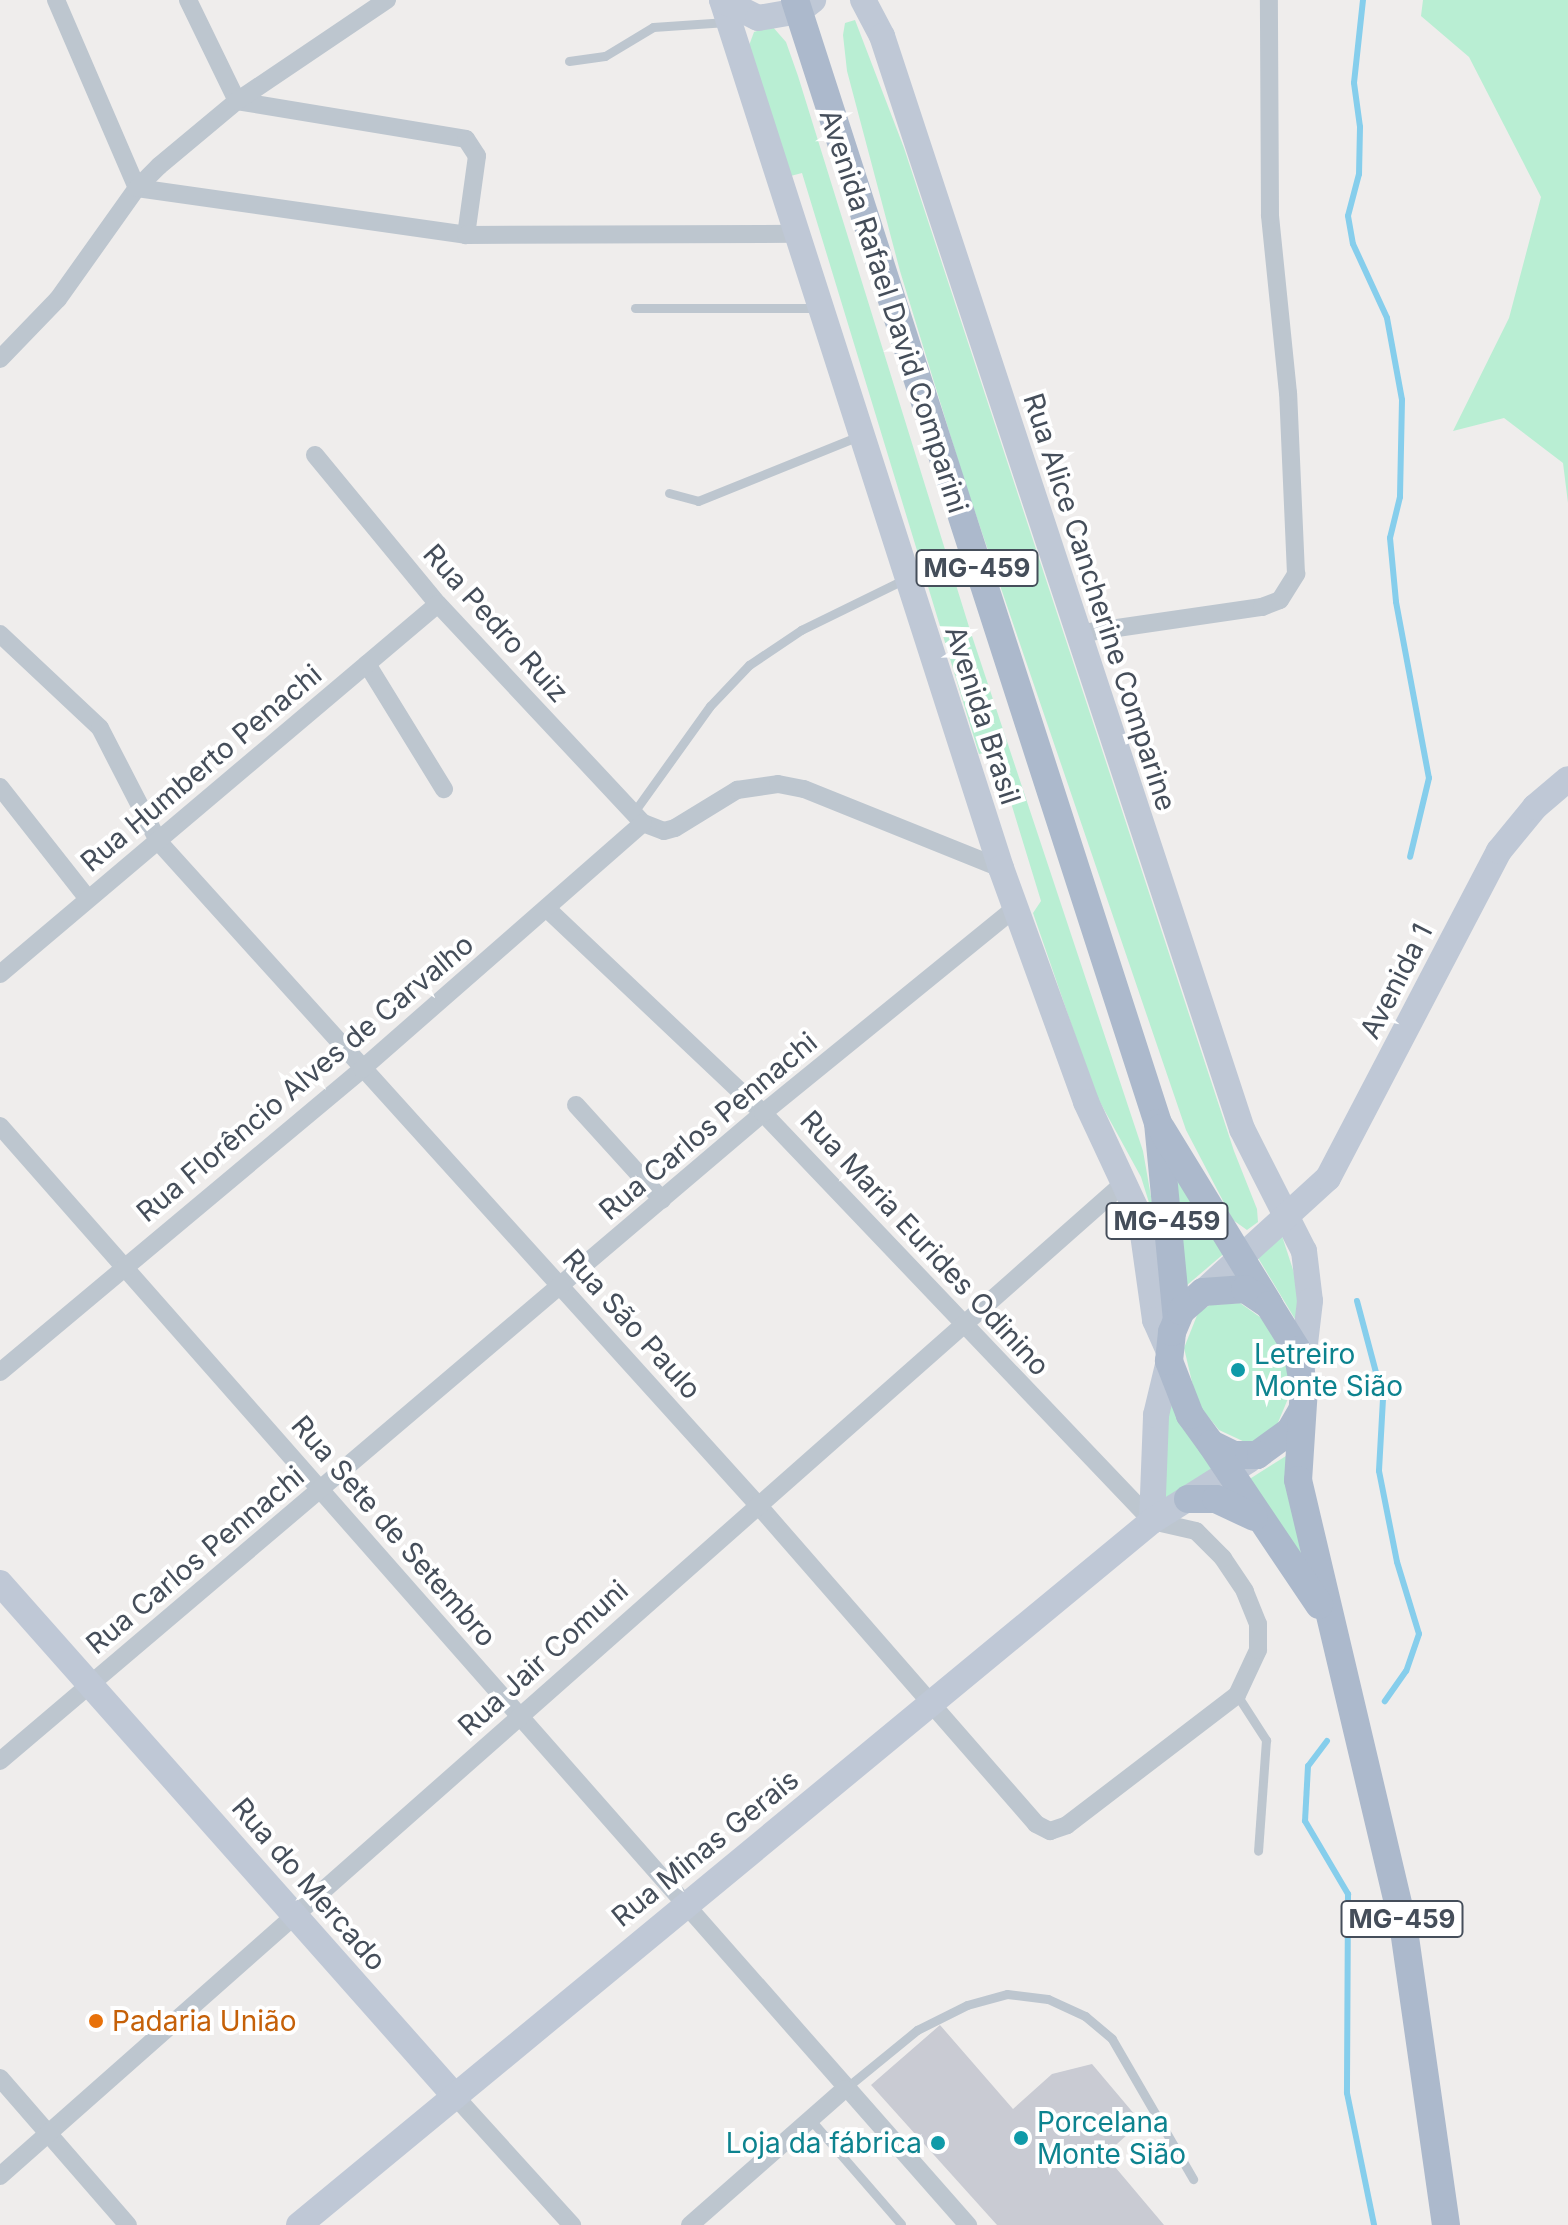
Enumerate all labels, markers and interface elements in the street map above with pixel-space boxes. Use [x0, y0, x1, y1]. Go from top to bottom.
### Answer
street label: Avenida Rafael David Comparini [813, 105, 975, 517]
street label: Rua Alice Cancherine Comparine [1017, 389, 1183, 815]
street label: Rua Pedro Ruiz [416, 537, 576, 709]
road number: MG-459 [915, 546, 1039, 590]
street label: Avenida Brasil [938, 621, 1028, 809]
street label: Rua Humberto Penachi [74, 658, 328, 878]
street label: Avenida 1 [1353, 918, 1439, 1044]
street label: Rua Florêncio Alves de Carvalho [130, 927, 480, 1229]
street label: Rua Carlos Pennachi [592, 1025, 824, 1227]
street label: Rua Maria Eurides Odinino [793, 1104, 1057, 1382]
road number: MG-459 [1105, 1199, 1229, 1243]
street label: Rua São Paulo [556, 1242, 708, 1406]
place label: Letreiro Monte Sião [1254, 1337, 1403, 1403]
marker: Letreiro Monte Sião [1229, 1361, 1247, 1379]
street label: Rua Sete de Setembro [285, 1409, 503, 1653]
street label: Rua Carlos Pennachi [79, 1459, 311, 1661]
street label: Rua Jair Comuni [451, 1573, 635, 1743]
street label: Rua Minas Gerais [605, 1763, 805, 1933]
street label: Rua do Mercado [225, 1791, 393, 1977]
road number: MG-459 [1340, 1897, 1464, 1941]
place label: Padaria União [112, 2004, 297, 2038]
marker: Padaria União [87, 2012, 105, 2030]
place label: Porcelana Monte Sião [1037, 2105, 1186, 2171]
place label: Loja da fábrica [726, 2126, 922, 2160]
marker: Porcelana Monte Sião [1012, 2129, 1030, 2147]
marker: Loja da fábrica [929, 2134, 947, 2152]

